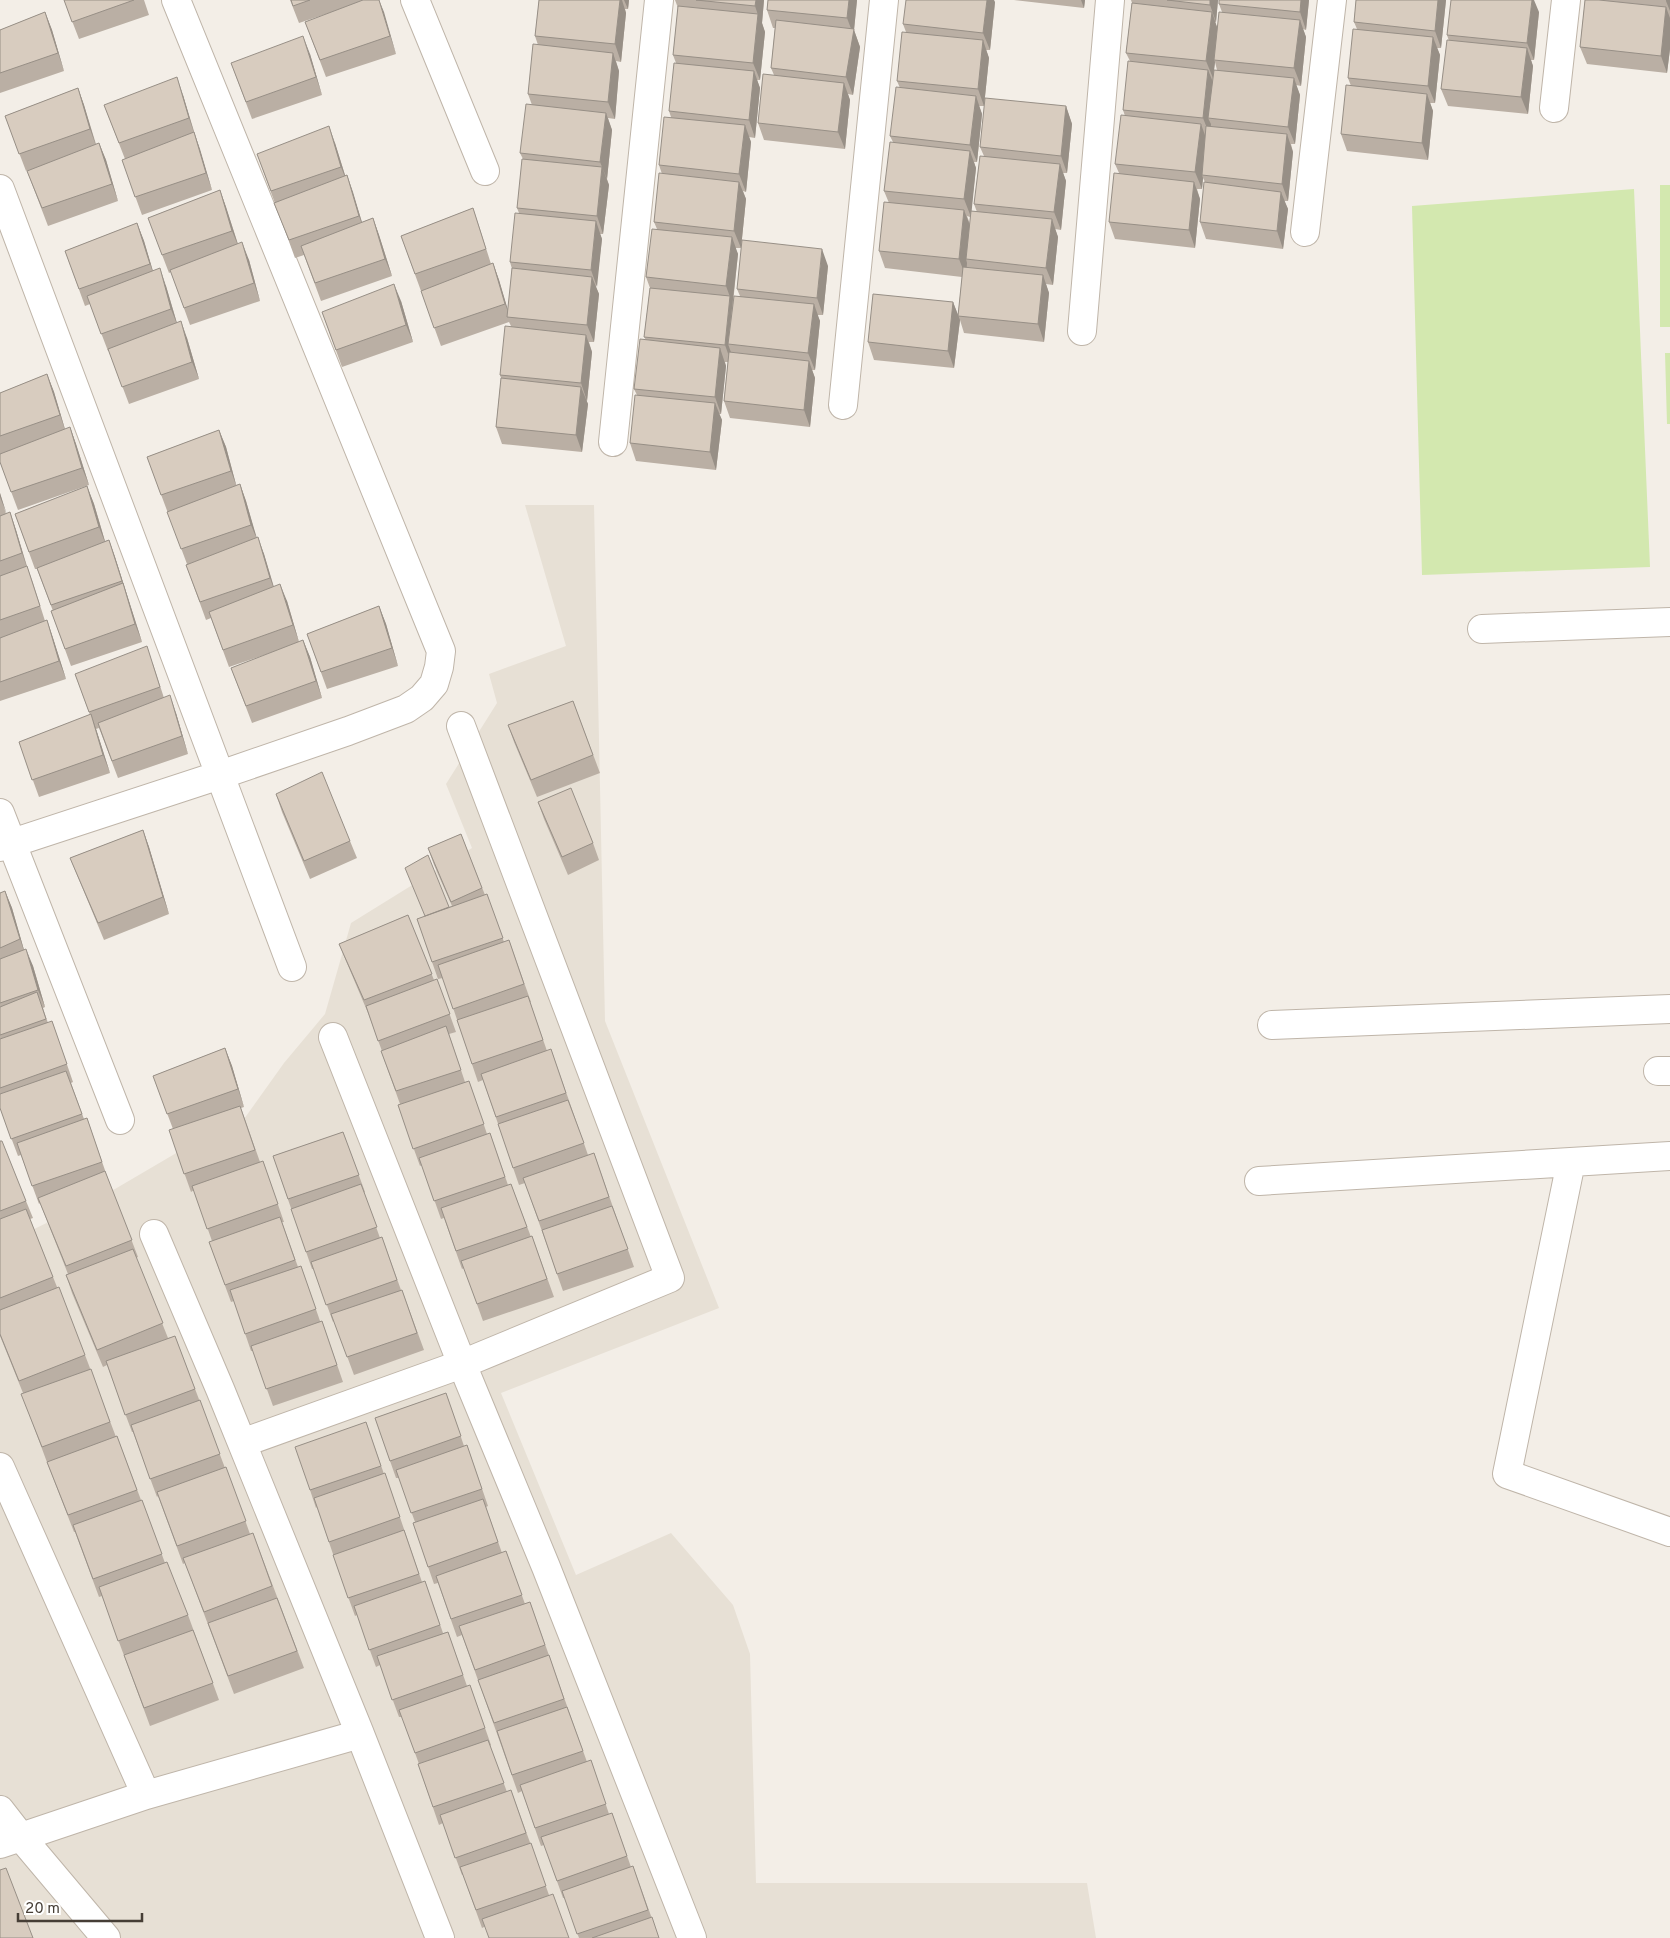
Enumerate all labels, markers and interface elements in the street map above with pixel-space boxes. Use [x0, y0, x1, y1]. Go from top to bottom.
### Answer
scale bar [18, 1890, 141, 1922]
text: 20 m [25, 1900, 60, 1919]

